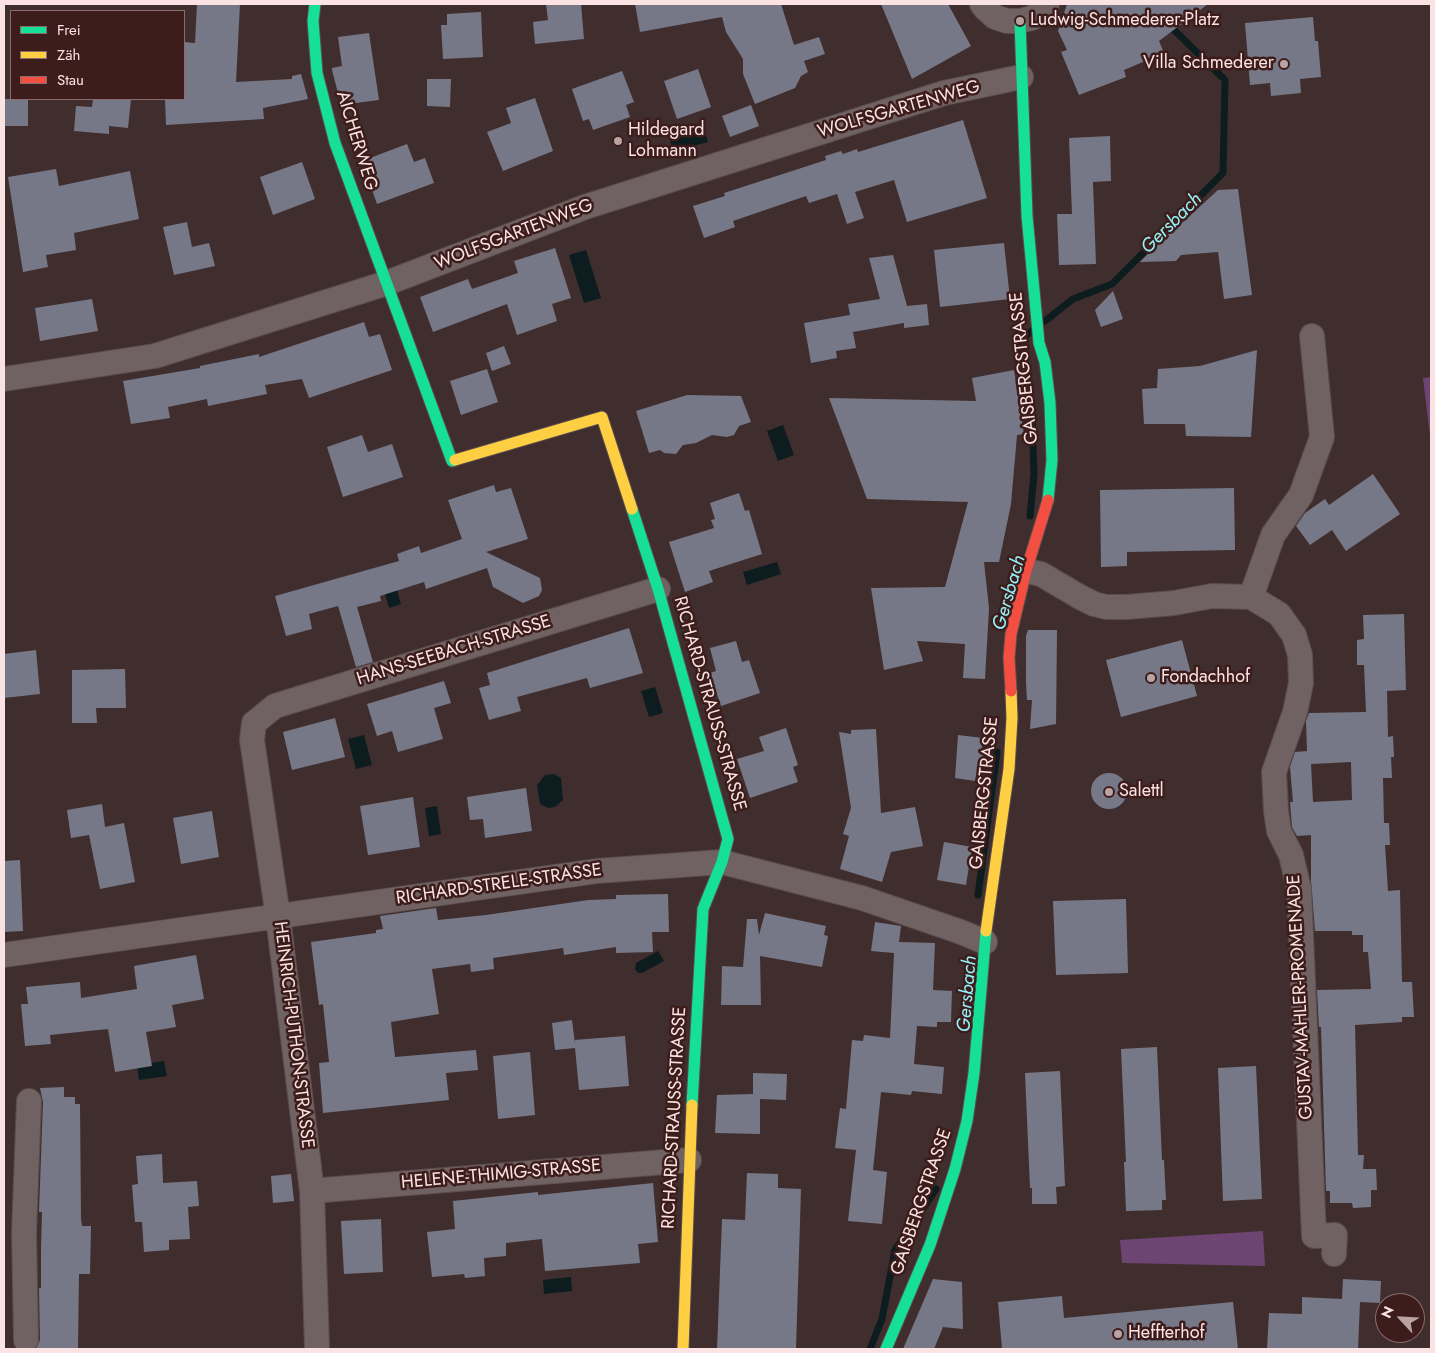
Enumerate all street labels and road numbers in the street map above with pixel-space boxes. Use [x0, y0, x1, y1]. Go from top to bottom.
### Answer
street label: WOLFSGARTENWEG [815, 76, 983, 144]
street label: AICHERWEG [331, 89, 381, 193]
street label: WOLFSGARTENWEG [432, 195, 596, 275]
street label: GAISBERGSTRASSE [1006, 291, 1044, 445]
street label: RICHARD-STRAUSS-STRASSE [668, 594, 750, 814]
street label: HANS-SEEBACH-STRASSE [354, 611, 554, 691]
street label: GAISBERGSTRASSE [966, 716, 1004, 870]
street label: RICHARD-STRELE-STRASSE [395, 860, 603, 910]
street label: GUSTAV-MAHLER-PROMENADE [1284, 874, 1318, 1120]
street label: HEINRICH-PUTHON-STRASSE [268, 920, 318, 1150]
street label: RICHARD-STRAUSS-STRASSE [658, 1006, 692, 1230]
street label: GAISBERGSTRASSE [887, 1126, 957, 1278]
street label: HELENE-THIMIG-STRASSE [400, 1155, 602, 1195]

